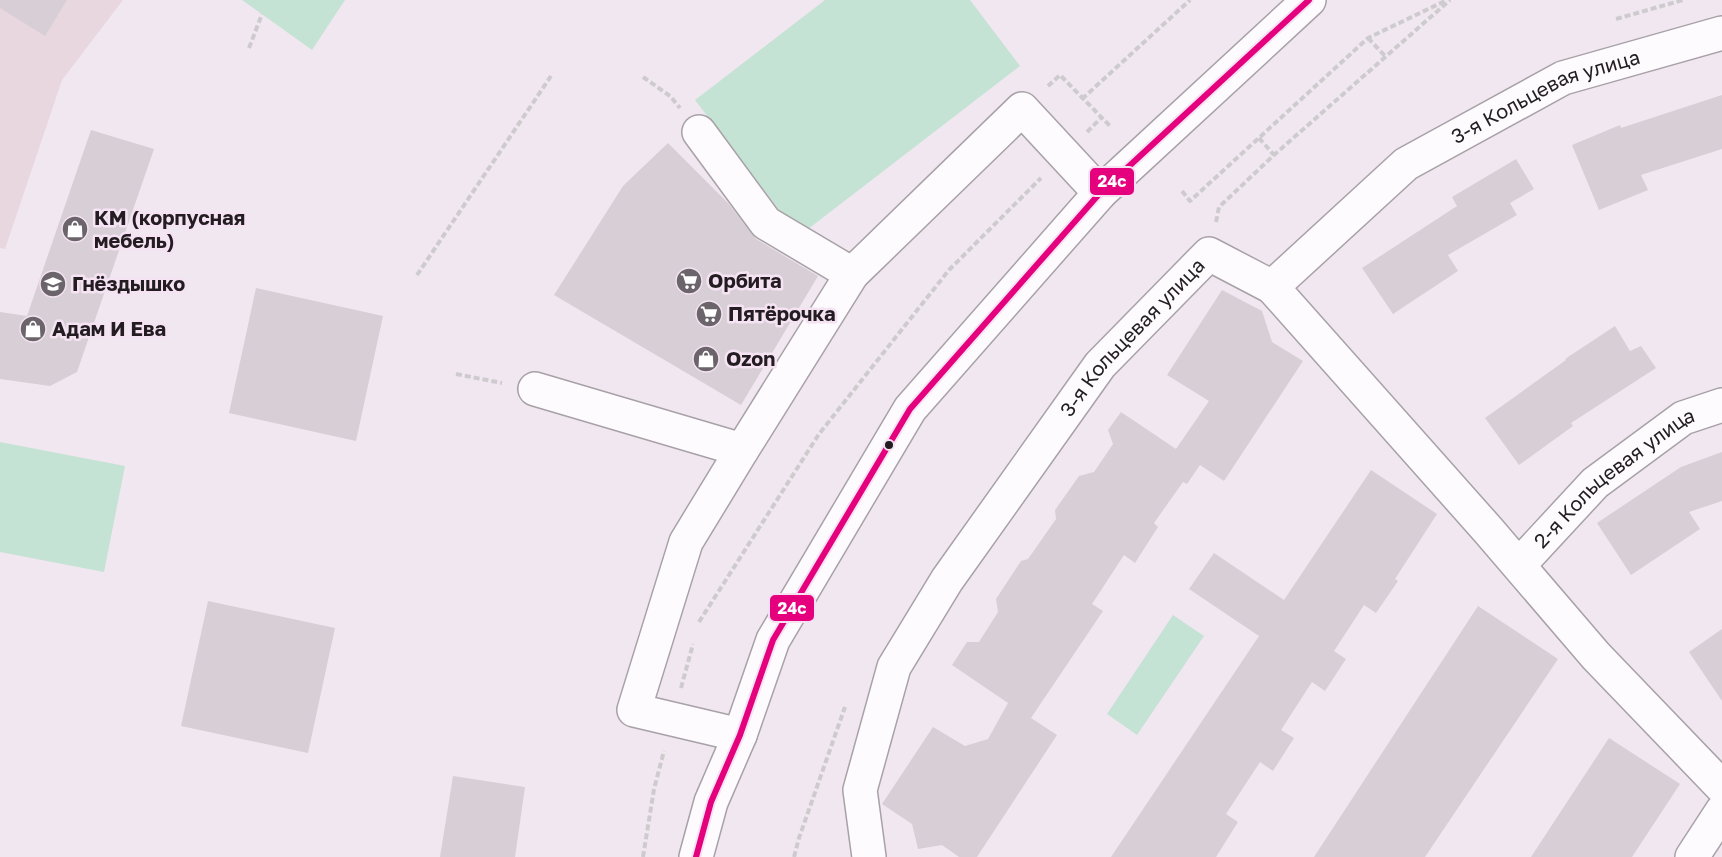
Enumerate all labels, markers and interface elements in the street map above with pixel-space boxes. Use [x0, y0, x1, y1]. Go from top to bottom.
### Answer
street label: 3-я Кольцевая улица [1447, 44, 1643, 148]
line badge: 24с [1089, 167, 1135, 196]
text: 24с [1098, 171, 1126, 191]
place label: КМ (корпусная мебель) [94, 205, 245, 252]
shop icon: КМ (корпусная мебель) [60, 214, 90, 244]
street label: 3-я Кольцевая улица [1054, 253, 1209, 421]
supermarket icon: Орбита [674, 266, 704, 296]
place label: Орбита [708, 268, 782, 292]
school or university icon: Гнёздышко [38, 269, 68, 299]
place label: Гнёздышко [72, 271, 185, 295]
supermarket icon: Пятёрочка [694, 299, 724, 329]
place label: Пятёрочка [728, 301, 836, 325]
shop icon: Адам И Ева [18, 314, 48, 344]
place label: Адам И Ева [52, 316, 166, 340]
shop icon: Ozon [691, 344, 721, 374]
place label: Ozon [726, 346, 775, 370]
street label: 2-я Кольцевая улица [1528, 402, 1697, 552]
unlabelled marker [883, 439, 895, 451]
line badge: 24с [769, 594, 815, 622]
text: 24с [778, 598, 806, 618]

